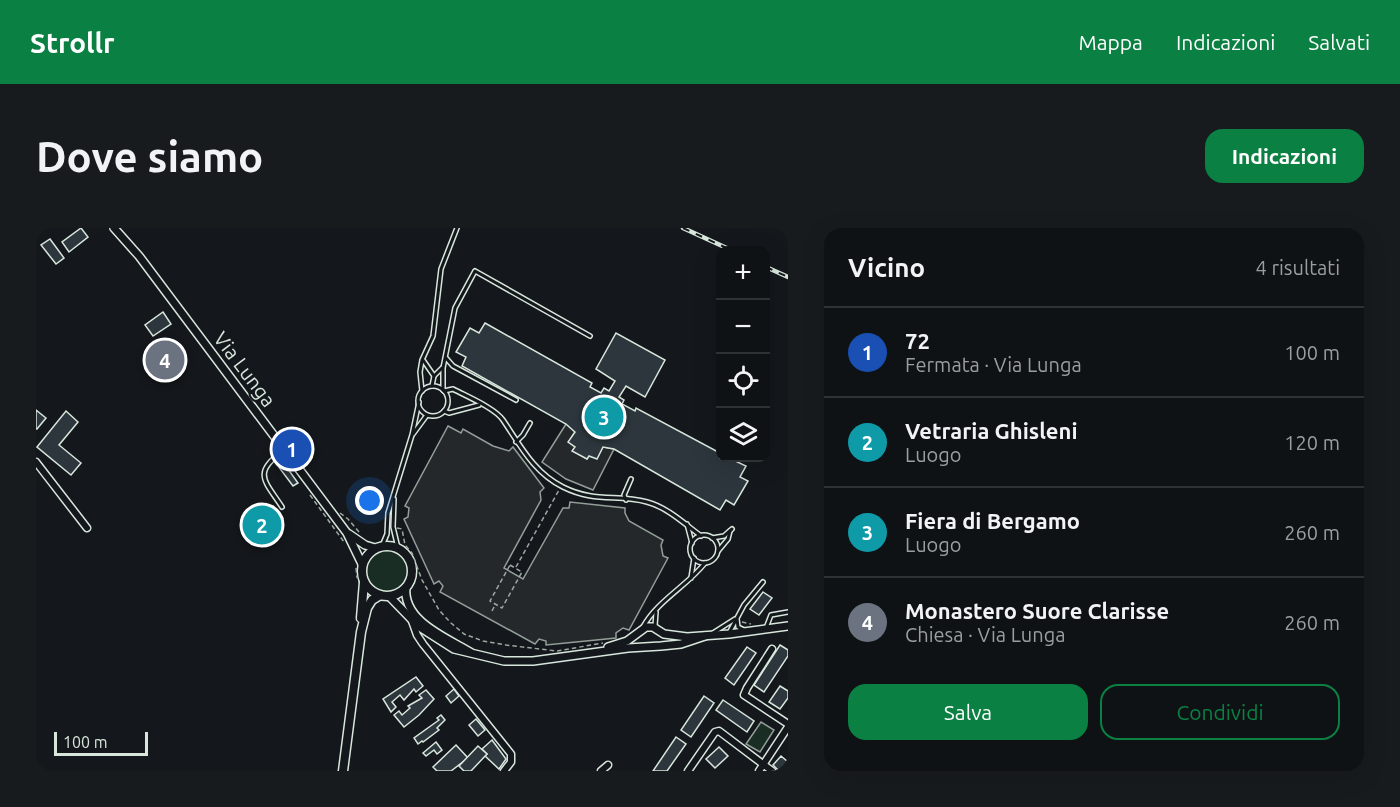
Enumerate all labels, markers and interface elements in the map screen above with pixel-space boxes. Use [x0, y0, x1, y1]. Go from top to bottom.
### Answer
text: Strollr [30, 27, 115, 58]
text: Mappa [1078, 30, 1143, 54]
text: Indicazioni [1176, 30, 1275, 54]
text: Salvati [1308, 30, 1370, 54]
button: Indicazioni [1205, 129, 1364, 183]
text: Dove siamo [36, 133, 263, 180]
map controls [716, 246, 770, 462]
button: + [716, 246, 770, 300]
text: Vicino [848, 253, 925, 282]
text: 4 risultati [1256, 256, 1340, 279]
button: − [716, 300, 770, 354]
street label: Via Lunga [209, 327, 281, 411]
text: 72 [905, 328, 930, 353]
pin: 4 [146, 338, 184, 382]
text: 1 [862, 341, 873, 364]
text: 100 m [1284, 341, 1340, 364]
text: Fermata · Via Lunga [905, 353, 1082, 376]
button: locate [716, 354, 770, 408]
pin: 3 [584, 394, 624, 440]
button: layers [716, 408, 770, 462]
text: Vetraria Ghisleni [905, 418, 1078, 443]
pin: 1 [272, 426, 312, 472]
text: 2 [862, 431, 873, 454]
text: 120 m [1284, 431, 1340, 454]
text: Luogo [905, 443, 962, 466]
your location [355, 486, 384, 515]
pin: 2 [242, 502, 282, 548]
text: Fiera di Bergamo [905, 508, 1080, 533]
text: 3 [862, 521, 873, 544]
text: 260 m [1284, 521, 1340, 544]
text: Luogo [905, 533, 962, 556]
text: Monastero Suore Clarisse [905, 598, 1169, 623]
text: 4 [862, 611, 873, 634]
text: 260 m [1284, 611, 1340, 634]
text: Chiesa · Via Lunga [905, 623, 1065, 646]
button: Salva [848, 684, 1088, 740]
button: Condividi [1100, 684, 1340, 740]
scale bar [54, 729, 148, 756]
text: 100 m [63, 733, 108, 751]

